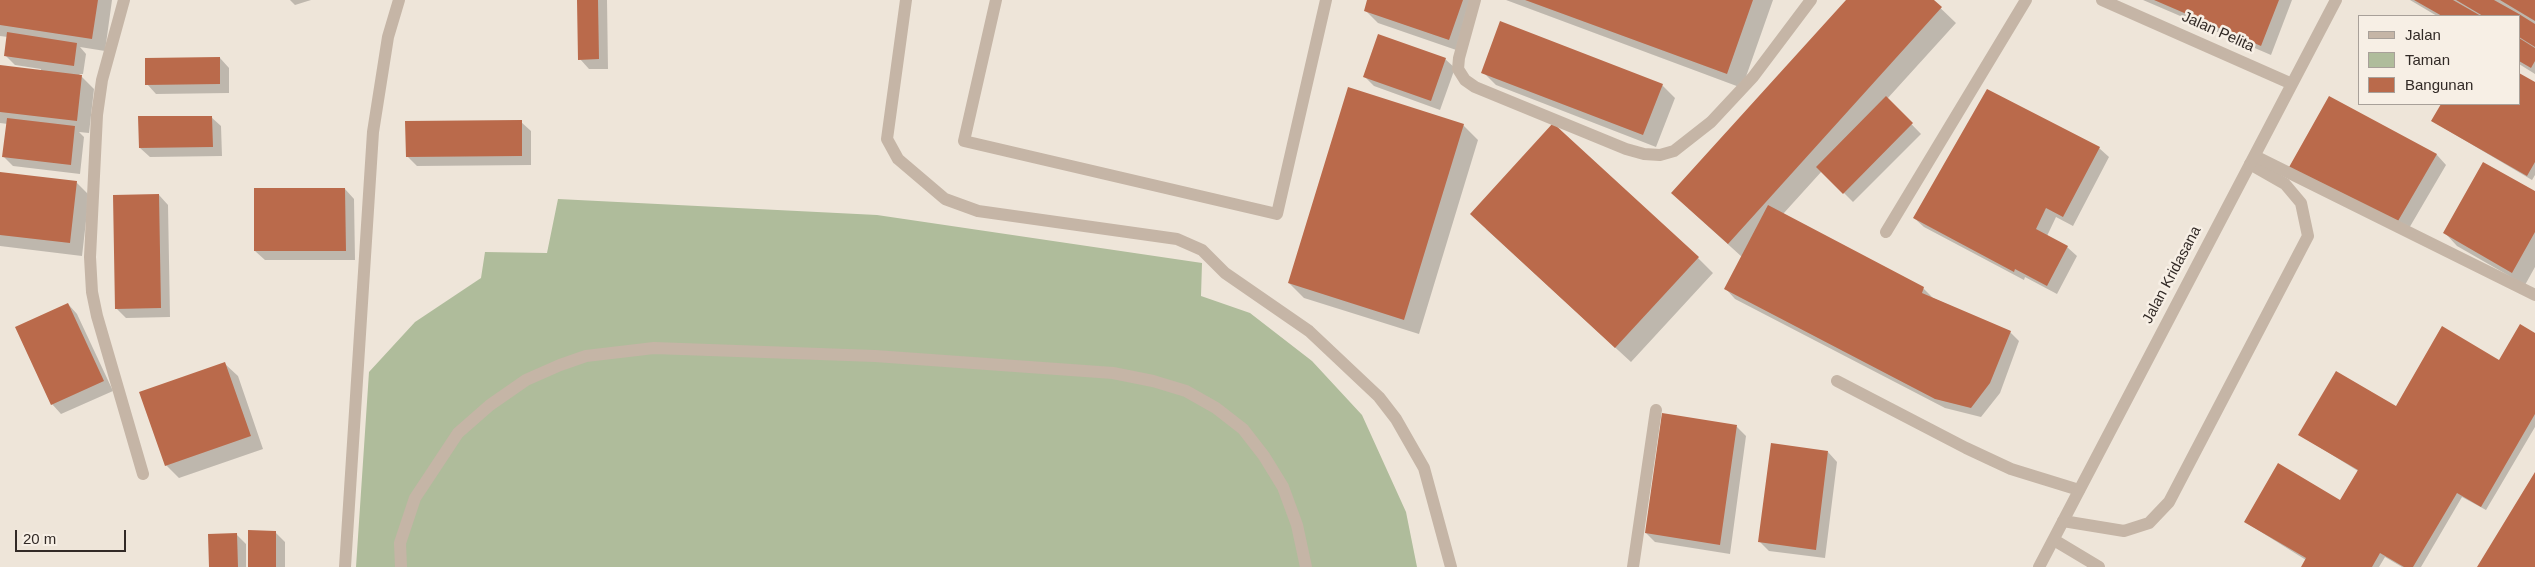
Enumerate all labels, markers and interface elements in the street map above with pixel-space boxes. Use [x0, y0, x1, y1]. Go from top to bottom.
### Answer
street label: Jalan Pelita [2179, 8, 2257, 56]
legend [2358, 15, 2520, 105]
text: Jalan [2405, 26, 2441, 43]
text: Taman [2405, 51, 2450, 68]
text: Bangunan [2405, 76, 2473, 93]
street label: Jalan Kridasana [2139, 223, 2205, 327]
scale bar [18, 520, 129, 552]
text: 20 m [23, 530, 56, 547]

